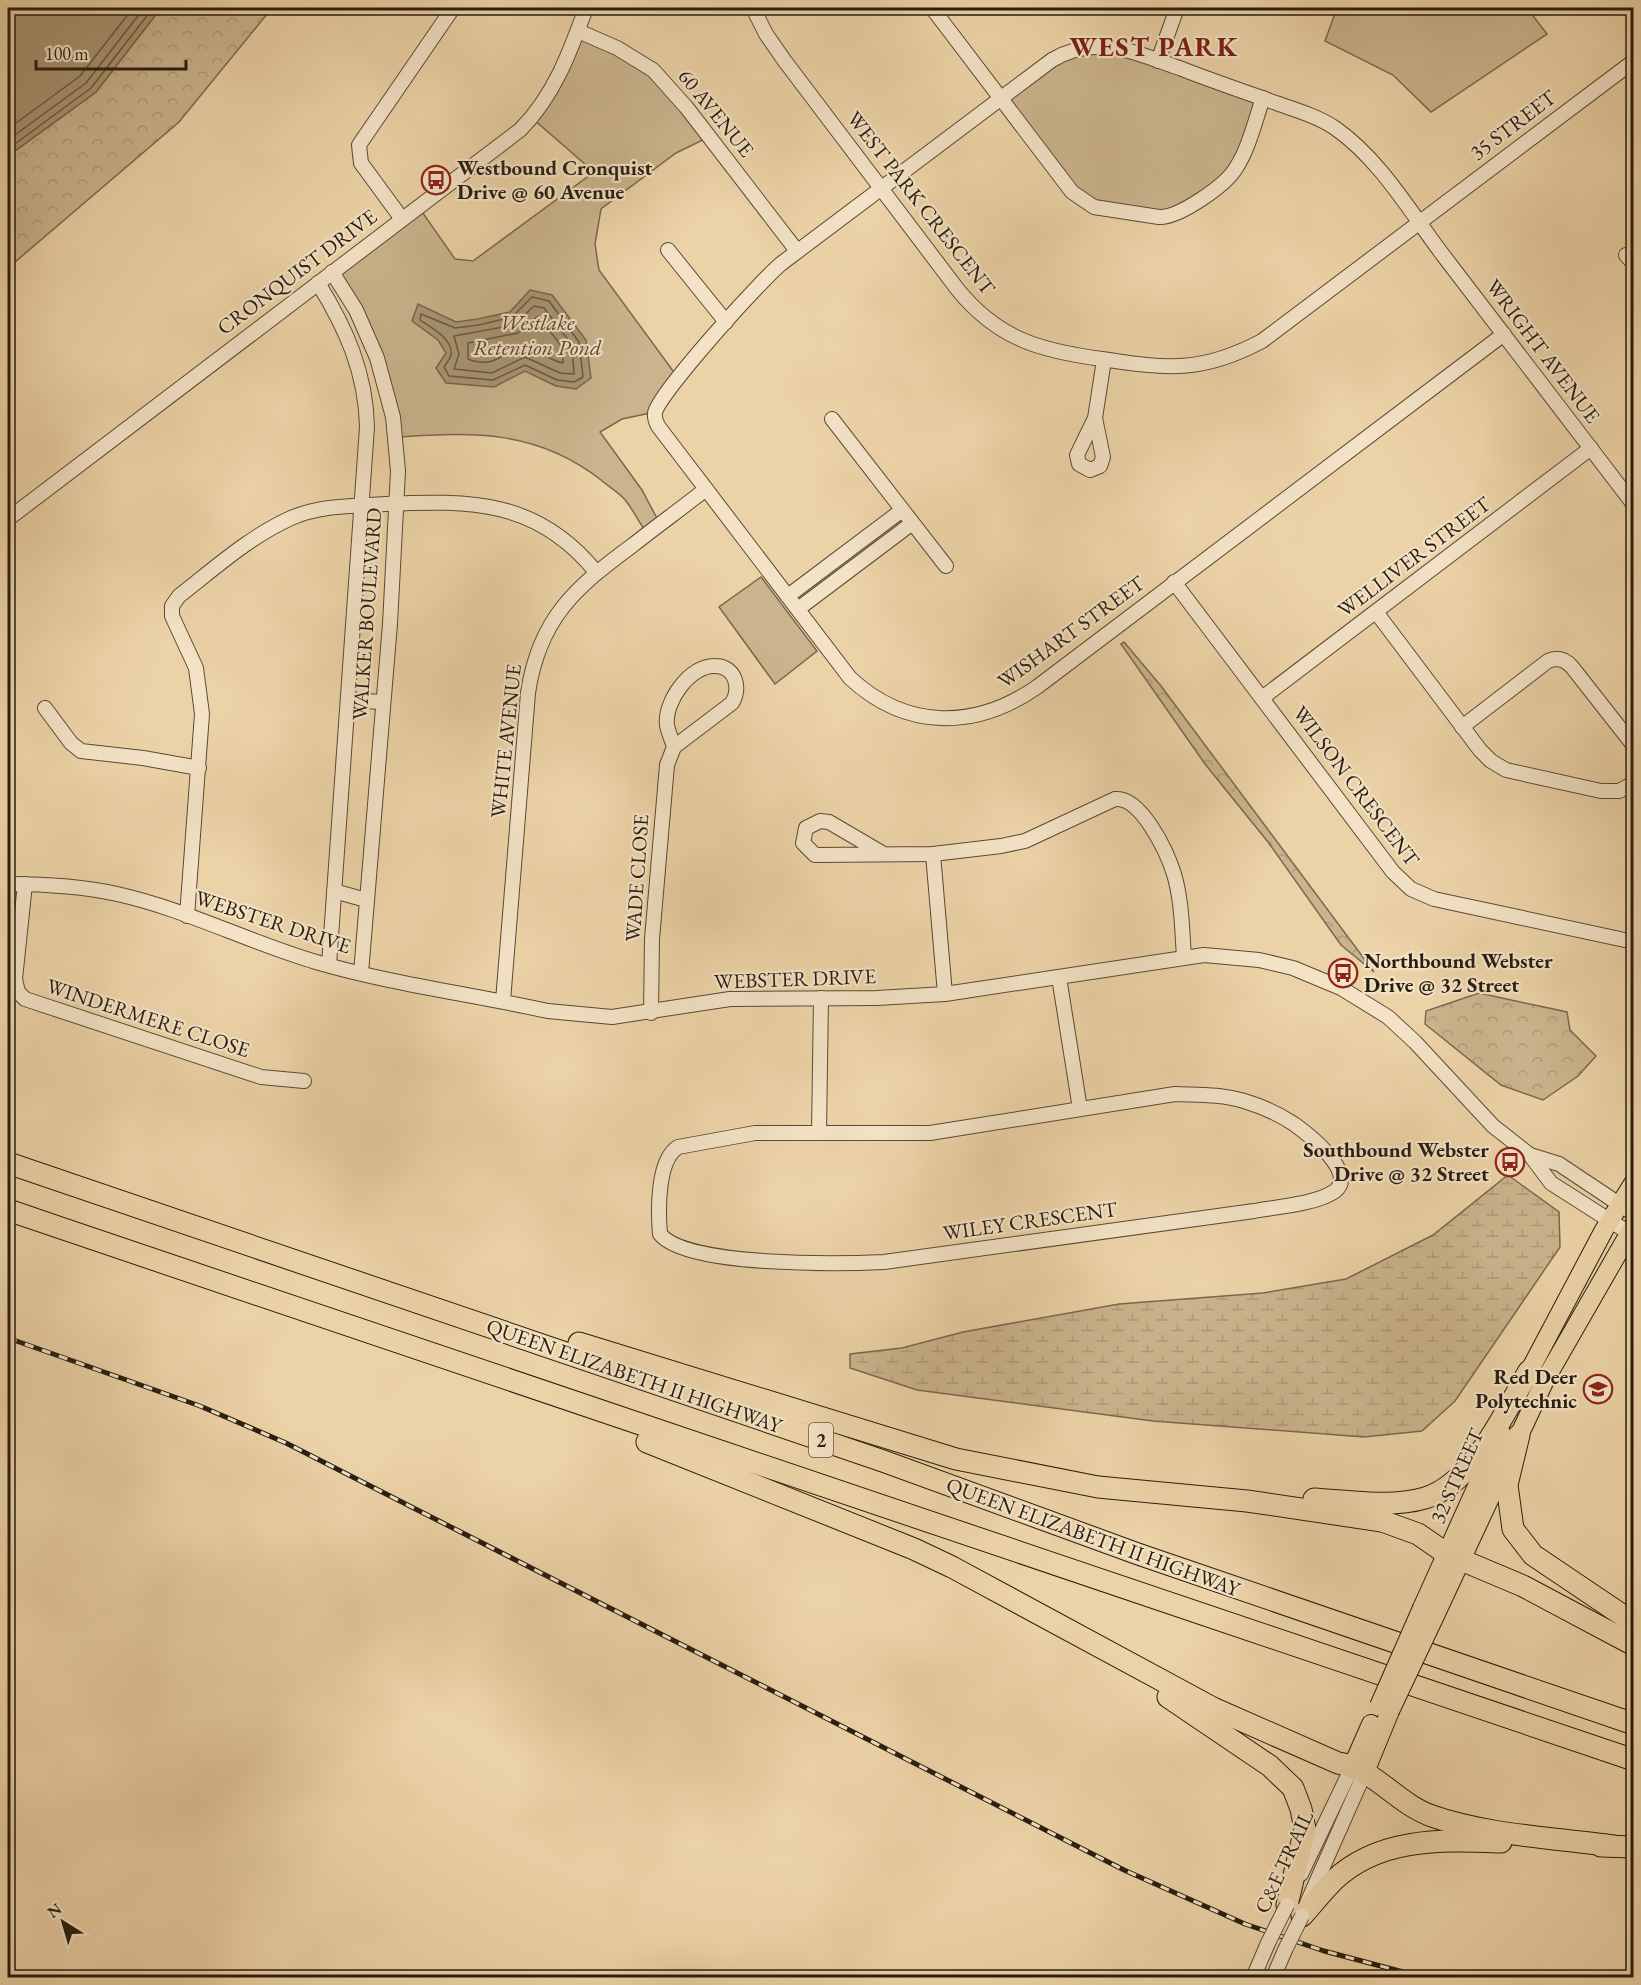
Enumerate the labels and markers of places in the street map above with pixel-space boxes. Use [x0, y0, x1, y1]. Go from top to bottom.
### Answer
place label: Westbound Cronquist Drive @ 60 Avenue [457, 154, 653, 205]
bus stop icon: Westbound Cronquist Drive @ 60 Avenue [420, 164, 452, 196]
place label: Northbound Webster Drive @ 32 Street [1364, 947, 1553, 998]
bus stop icon: Northbound Webster Drive @ 32 Street [1327, 957, 1359, 989]
place label: Southbound Webster Drive @ 32 Street [1303, 1136, 1489, 1187]
bus stop icon: Southbound Webster Drive @ 32 Street [1494, 1146, 1526, 1178]
place label: Red Deer Polytechnic [1475, 1363, 1577, 1414]
school or university icon: Red Deer Polytechnic [1582, 1373, 1614, 1405]

